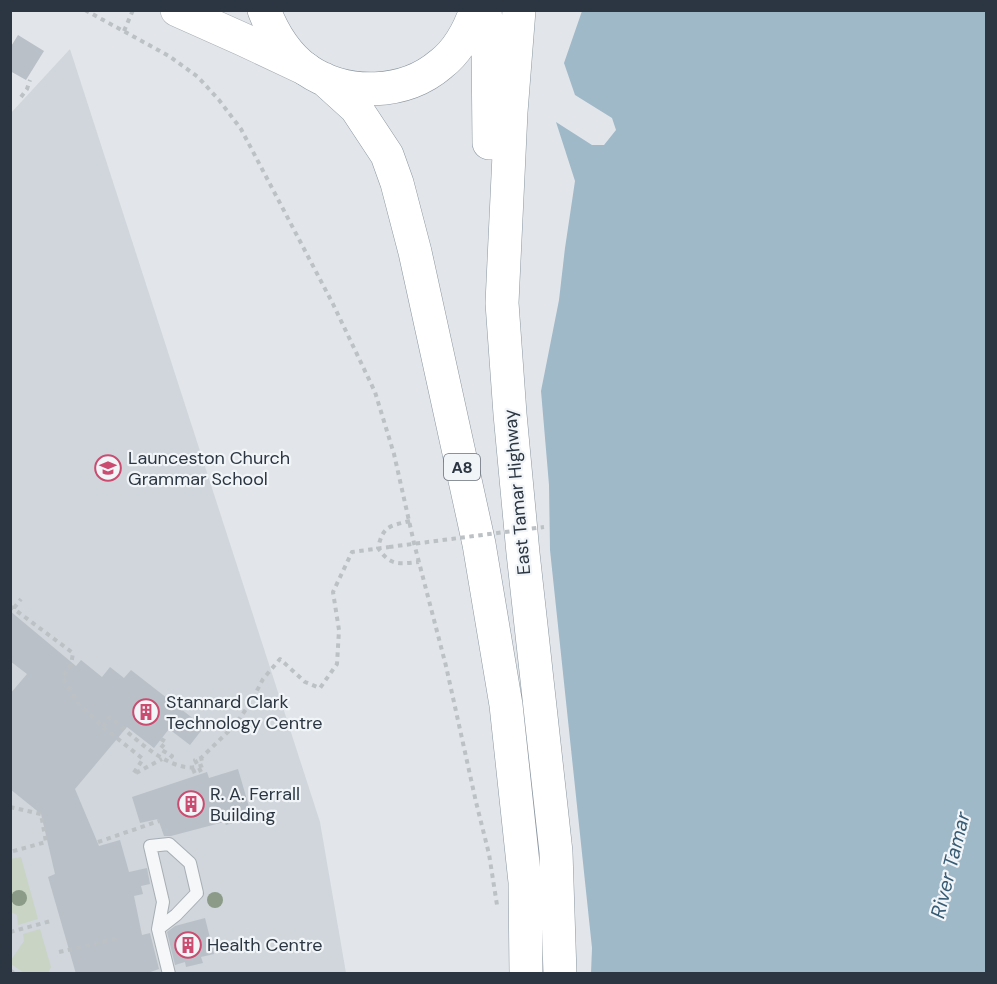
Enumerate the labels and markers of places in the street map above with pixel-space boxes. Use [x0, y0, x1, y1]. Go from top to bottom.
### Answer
place label: Launceston Church Grammar School [128, 446, 290, 491]
school or university icon: Launceston Church Grammar School [93, 453, 123, 483]
place label: Stannard Clark Technology Centre [166, 690, 323, 735]
building icon: Stannard Clark Technology Centre [131, 697, 161, 727]
place label: R. A. Ferrall Building [210, 782, 300, 827]
building icon: R. A. Ferrall Building [176, 789, 206, 819]
building icon: Health Centre [173, 930, 203, 960]
place label: Health Centre [207, 933, 323, 957]

